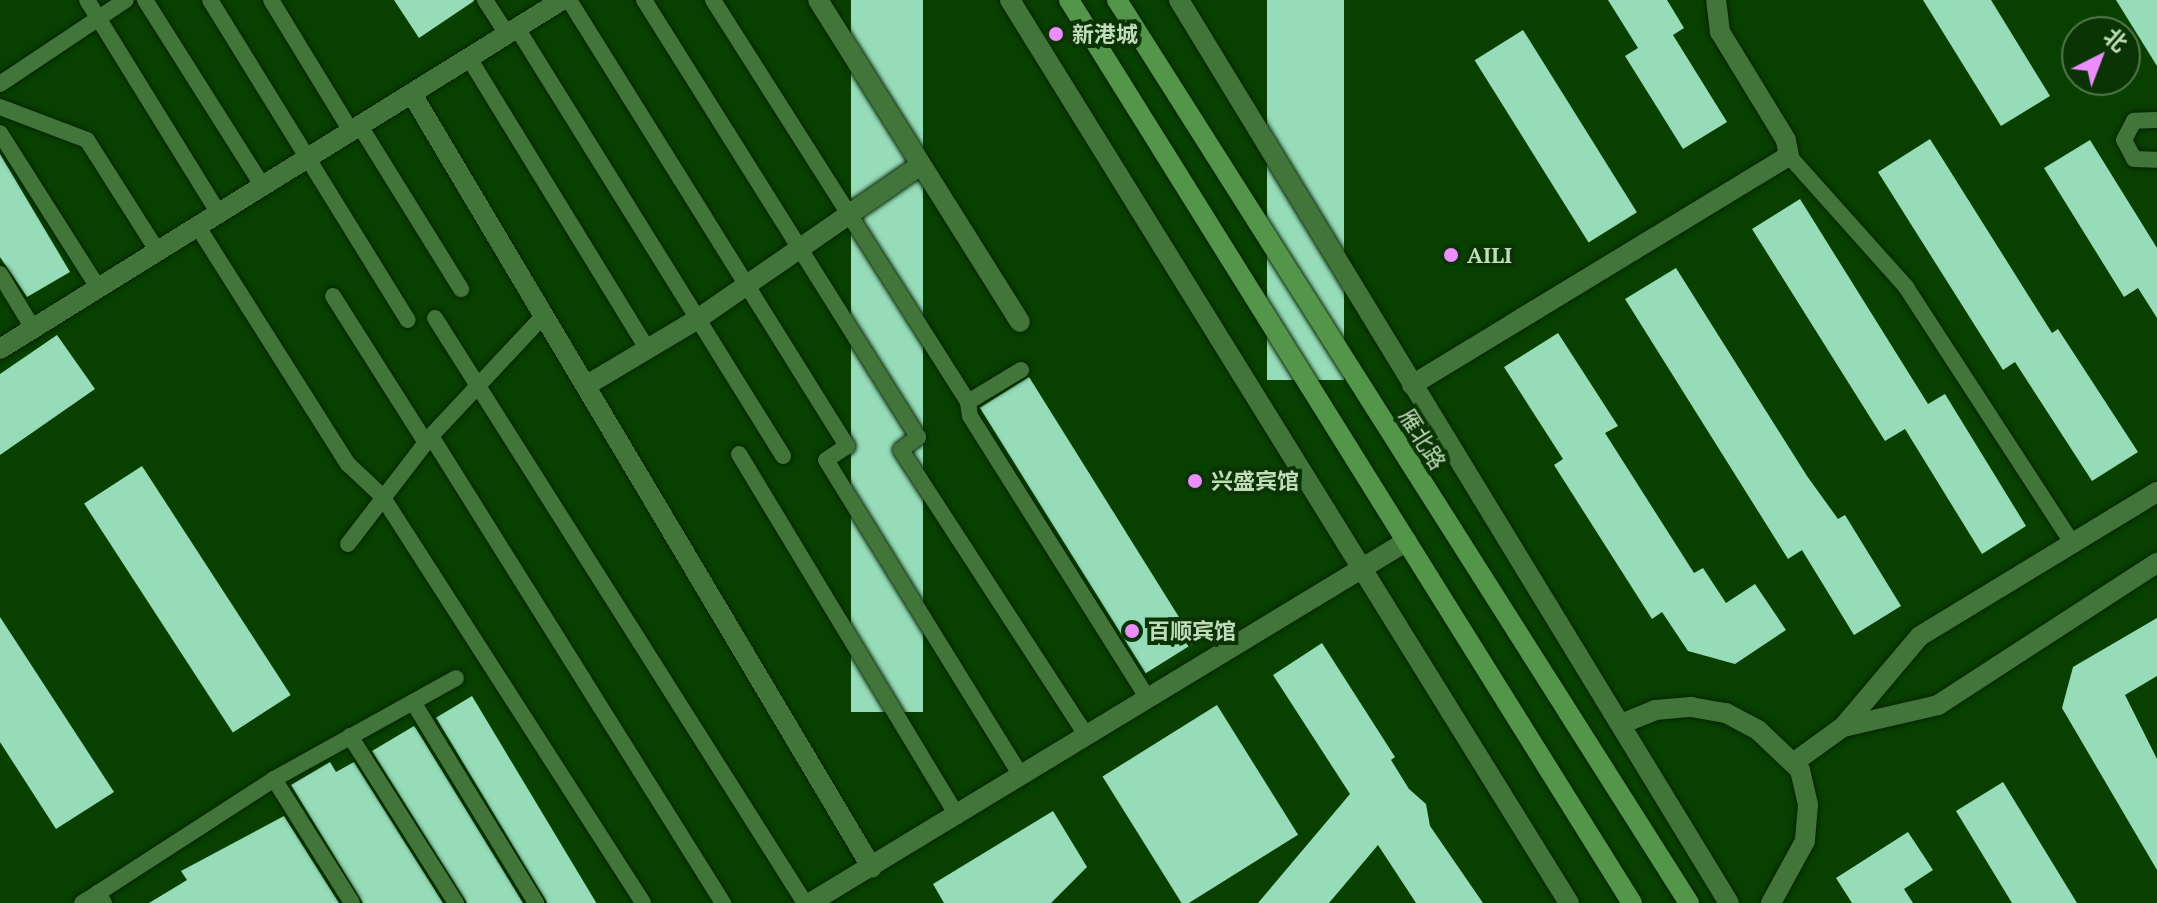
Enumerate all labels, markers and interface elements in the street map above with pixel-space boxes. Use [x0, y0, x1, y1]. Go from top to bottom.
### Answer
north arrow [2061, 16, 2141, 96]
place label: 新港城 [1072, 21, 1138, 47]
text: 北 [2098, 21, 2134, 57]
marker: 新港城 [1047, 25, 1065, 43]
place label: AILI [1467, 242, 1512, 268]
marker: AILI [1442, 246, 1460, 264]
street label: 雁北路 [1394, 404, 1452, 474]
place label: 兴盛宾馆 [1211, 468, 1299, 494]
marker: 兴盛宾馆 [1186, 472, 1204, 490]
place label: 百顺宾馆 [1148, 618, 1236, 644]
marker: 百顺宾馆 [1123, 622, 1141, 640]

